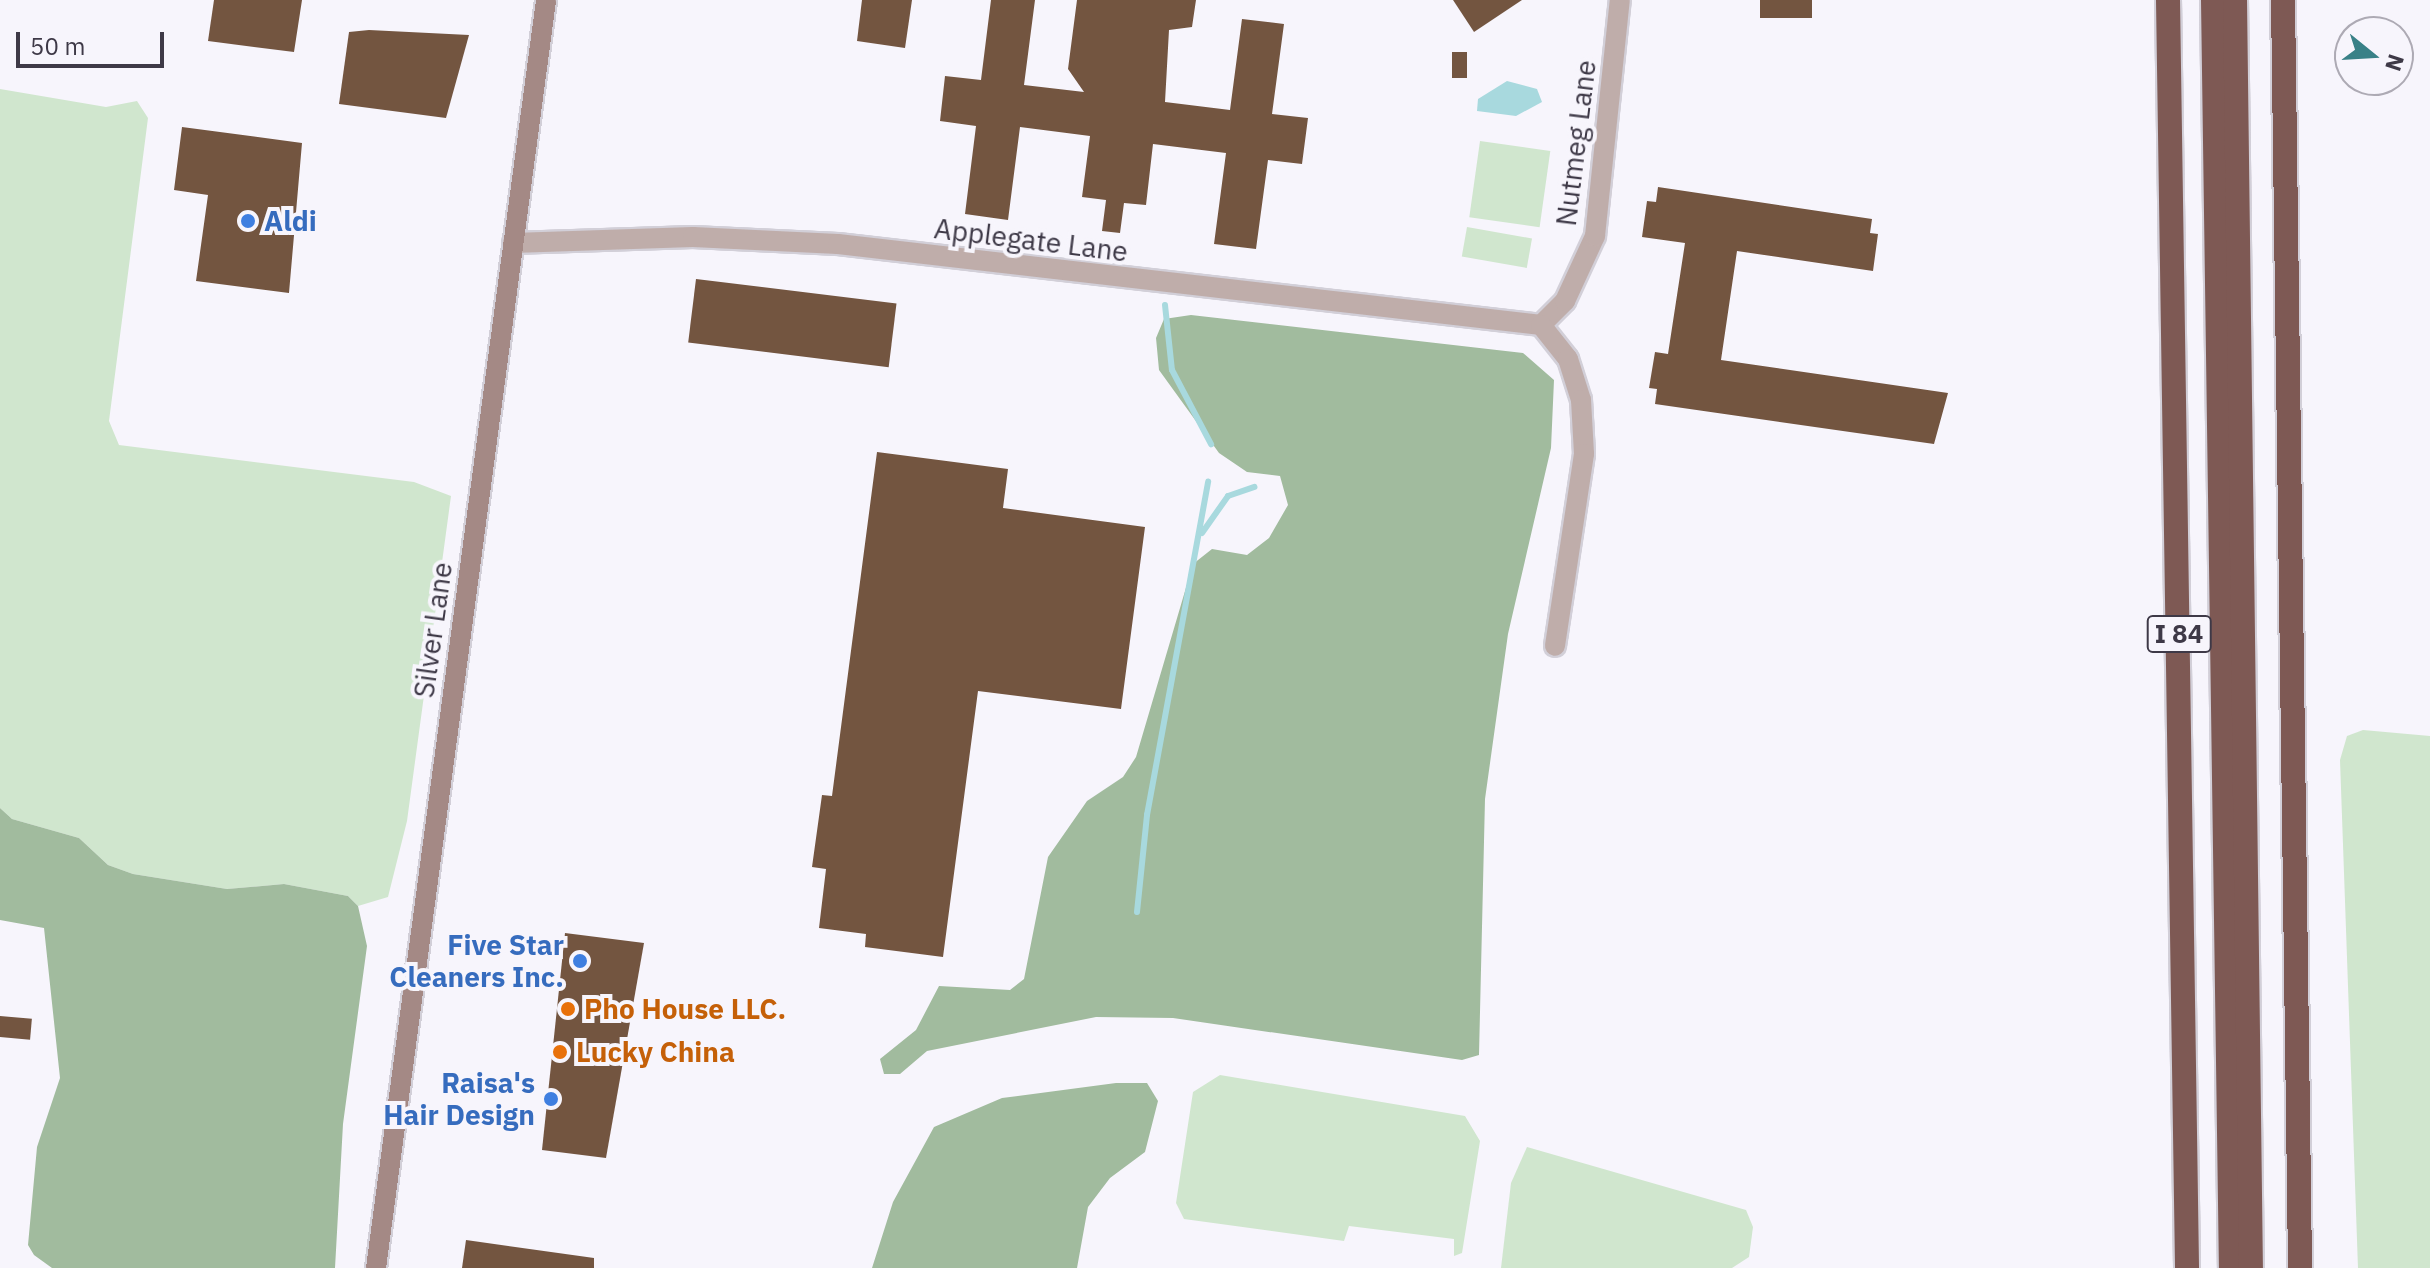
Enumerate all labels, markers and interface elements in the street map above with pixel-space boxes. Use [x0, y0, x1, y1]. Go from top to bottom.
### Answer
scale bar [20, 16, 168, 66]
north arrow [2334, 16, 2414, 96]
text: 50 m [30, 30, 85, 62]
text: N [2379, 51, 2412, 75]
street label: Nutmeg Lane [1549, 58, 1603, 228]
place label: Aldi [264, 204, 317, 238]
street label: Applegate Lane [932, 211, 1130, 269]
marker: Aldi [239, 212, 257, 230]
street label: Silver Lane [407, 560, 459, 700]
road number: I 84 [2145, 612, 2213, 656]
place label: Five Star Cleaners Inc. [389, 928, 564, 994]
marker: Five Star Cleaners Inc. [571, 952, 589, 970]
place label: Pho House LLC. [584, 992, 786, 1026]
marker: Pho House LLC. [559, 1000, 577, 1018]
place label: Lucky China [576, 1035, 735, 1069]
marker: Lucky China [551, 1043, 569, 1061]
place label: Raisa's Hair Design [383, 1066, 535, 1132]
marker: Raisa's Hair Design [542, 1090, 560, 1108]

